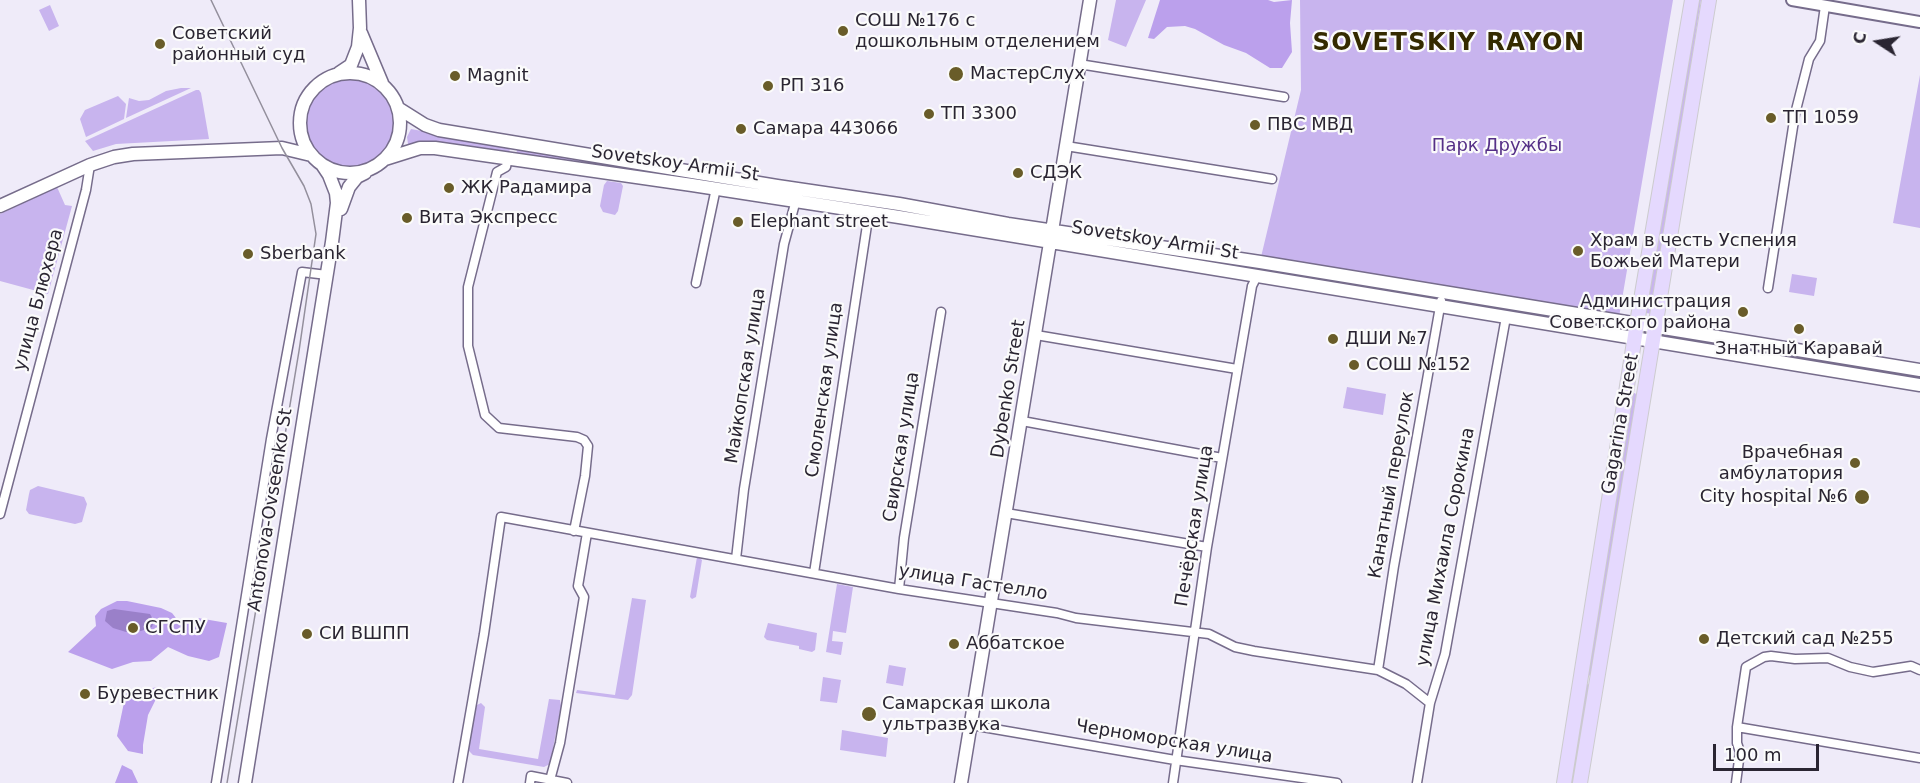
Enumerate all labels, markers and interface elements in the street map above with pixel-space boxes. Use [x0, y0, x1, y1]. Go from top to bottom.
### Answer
place label: СОШ №176 с дошкольным отделением [855, 10, 1100, 52]
north arrow [1848, 12, 1908, 72]
place label: Советский районный суд [172, 23, 305, 66]
marker: СОШ №176 с дошкольным отделением [836, 24, 850, 38]
district label: SOVETSKIY RAYON [1312, 30, 1586, 58]
text: С [1849, 30, 1870, 46]
marker: Советский районный суд [153, 37, 167, 51]
place label: МастерСлух [970, 63, 1085, 85]
place label: Magnit [467, 65, 528, 87]
marker: МастерСлух [947, 65, 965, 83]
marker: Magnit [448, 69, 462, 83]
place label: РП 316 [780, 75, 844, 97]
marker: РП 316 [761, 79, 775, 93]
place label: ТП 3300 [941, 103, 1017, 125]
marker: ТП 3300 [922, 107, 936, 121]
place label: ТП 1059 [1783, 107, 1859, 129]
marker: ТП 1059 [1764, 111, 1778, 125]
place label: ПВС МВД [1267, 114, 1353, 136]
place label: Самара 443066 [753, 118, 898, 140]
marker: ПВС МВД [1248, 118, 1262, 132]
marker: Самара 443066 [734, 122, 748, 136]
park label: Парк Дружбы [1432, 135, 1562, 157]
street label: Sovetskoy Armii St [590, 142, 760, 186]
place label: СДЭК [1030, 162, 1082, 184]
marker: СДЭК [1011, 166, 1025, 180]
place label: ЖК Радамира [461, 177, 592, 199]
marker: ЖК Радамира [442, 181, 456, 195]
place label: Вита Экспресс [419, 207, 558, 229]
marker: Вита Экспресс [400, 211, 414, 225]
place label: Elephant street [750, 211, 888, 233]
marker: Elephant street [731, 215, 745, 229]
street label: Sovetskoy Armii St [1070, 217, 1240, 265]
street label: улица Блюхера [10, 227, 68, 373]
place label: Храм в честь Успения Божьей Матери [1590, 230, 1797, 272]
place label: Sberbank [260, 243, 346, 265]
marker: Храм в честь Успения Божьей Матери [1571, 244, 1585, 258]
marker: Sberbank [241, 247, 255, 261]
street label: Майкопская улица [721, 287, 771, 465]
place label: Администрация Советского района [1549, 291, 1731, 334]
street label: Смоленская улица [802, 301, 848, 479]
marker: Администрация Советского района [1736, 305, 1750, 319]
street label: Dybenko Street [987, 318, 1031, 460]
marker: Знатный Каравай [1792, 322, 1806, 336]
place label: ДШИ №7 [1345, 328, 1428, 350]
marker: ДШИ №7 [1326, 332, 1340, 346]
place label: Знатный Каравай [1715, 338, 1883, 360]
street label: Gagarina Street [1598, 352, 1644, 496]
place label: СОШ №152 [1366, 354, 1471, 376]
marker: СОШ №152 [1347, 358, 1361, 372]
street label: Свирская улица [879, 370, 925, 524]
street label: Канатный переулок [1365, 390, 1419, 580]
street label: Antonova-Ovseenko St [244, 407, 298, 613]
street label: улица Михаила Сорокина [1412, 426, 1480, 668]
place label: Врачебная амбулатория [1719, 442, 1843, 484]
street label: Печёрская улица [1172, 444, 1218, 608]
marker: Врачебная амбулатория [1848, 456, 1862, 470]
place label: City hospital №6 [1700, 486, 1848, 508]
marker: City hospital №6 [1853, 488, 1871, 506]
street label: улица Гастелло [897, 561, 1049, 605]
place label: СГСПУ [145, 617, 206, 639]
marker: СГСПУ [126, 621, 140, 635]
place label: СИ ВШПП [319, 623, 409, 645]
marker: СИ ВШПП [300, 627, 314, 641]
place label: Детский сад №255 [1716, 628, 1894, 650]
marker: Детский сад №255 [1697, 632, 1711, 646]
place label: Аббатское [966, 633, 1065, 655]
marker: Аббатское [947, 637, 961, 651]
place label: Буревестник [97, 683, 219, 705]
marker: Буревестник [78, 687, 92, 701]
place label: Самарская школа ультразвука [882, 693, 1051, 736]
marker: Самарская школа ультразвука [860, 705, 878, 723]
street label: Черноморская улица [1074, 716, 1274, 768]
scale bar [1716, 732, 1822, 770]
text: 100 m [1724, 744, 1782, 765]

